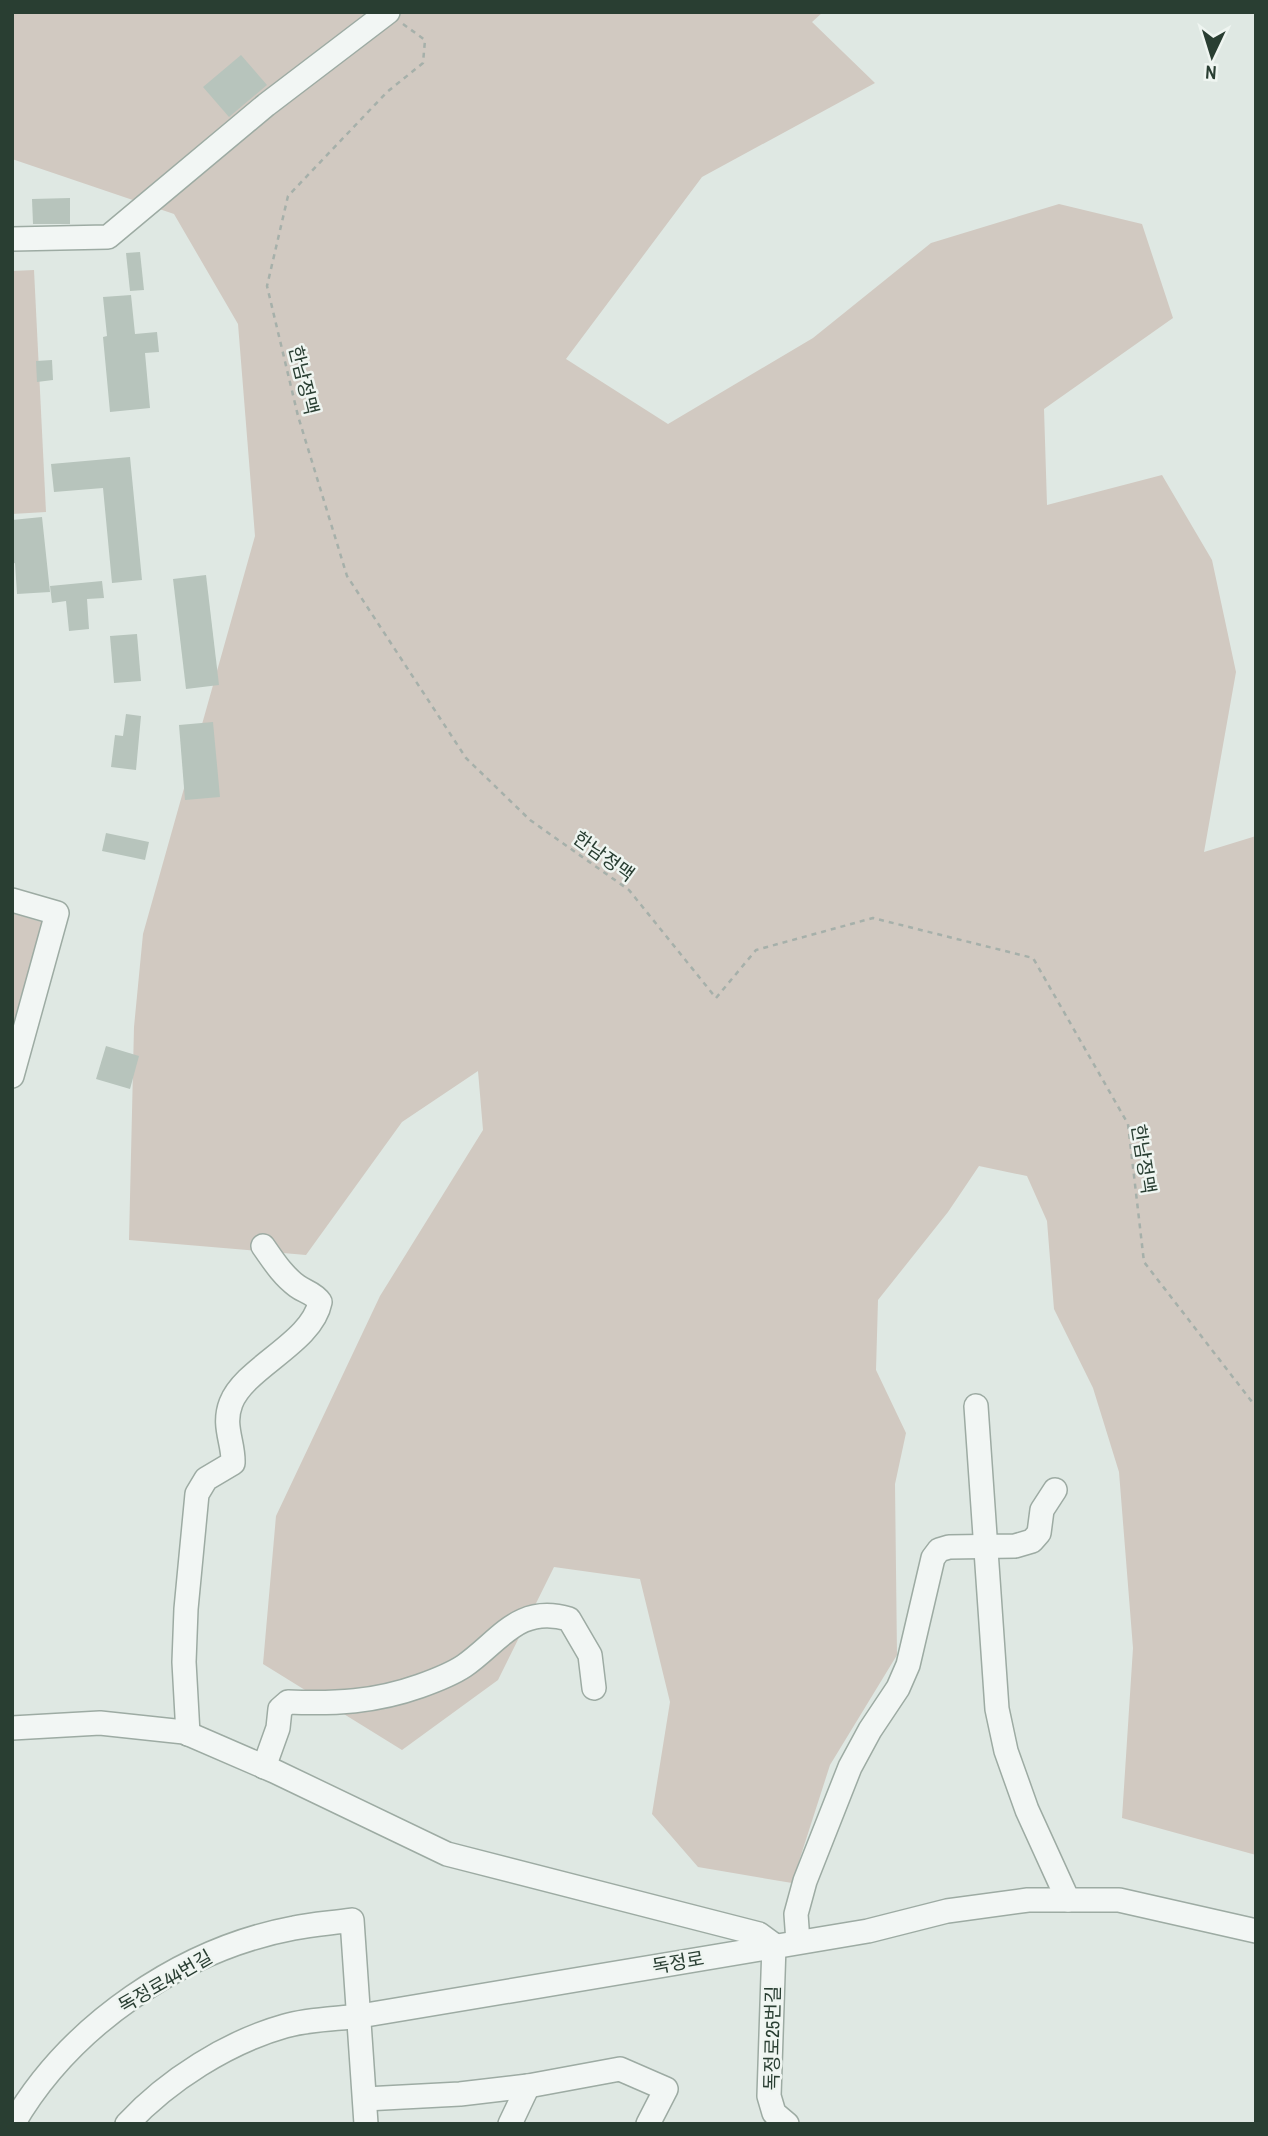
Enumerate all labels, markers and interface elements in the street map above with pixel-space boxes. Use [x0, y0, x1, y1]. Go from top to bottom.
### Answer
north arrow [1177, 21, 1247, 91]
text: N [1204, 60, 1217, 86]
street label: 한남정맥 [283, 343, 325, 417]
street label: 한남정맥 [568, 825, 640, 887]
street label: 한남정맥 [1126, 1122, 1162, 1196]
street label: 독정로44번길 [113, 1944, 217, 2018]
street label: 독정로 [650, 1945, 706, 1979]
street label: 독정로25번길 [758, 1985, 786, 2091]

